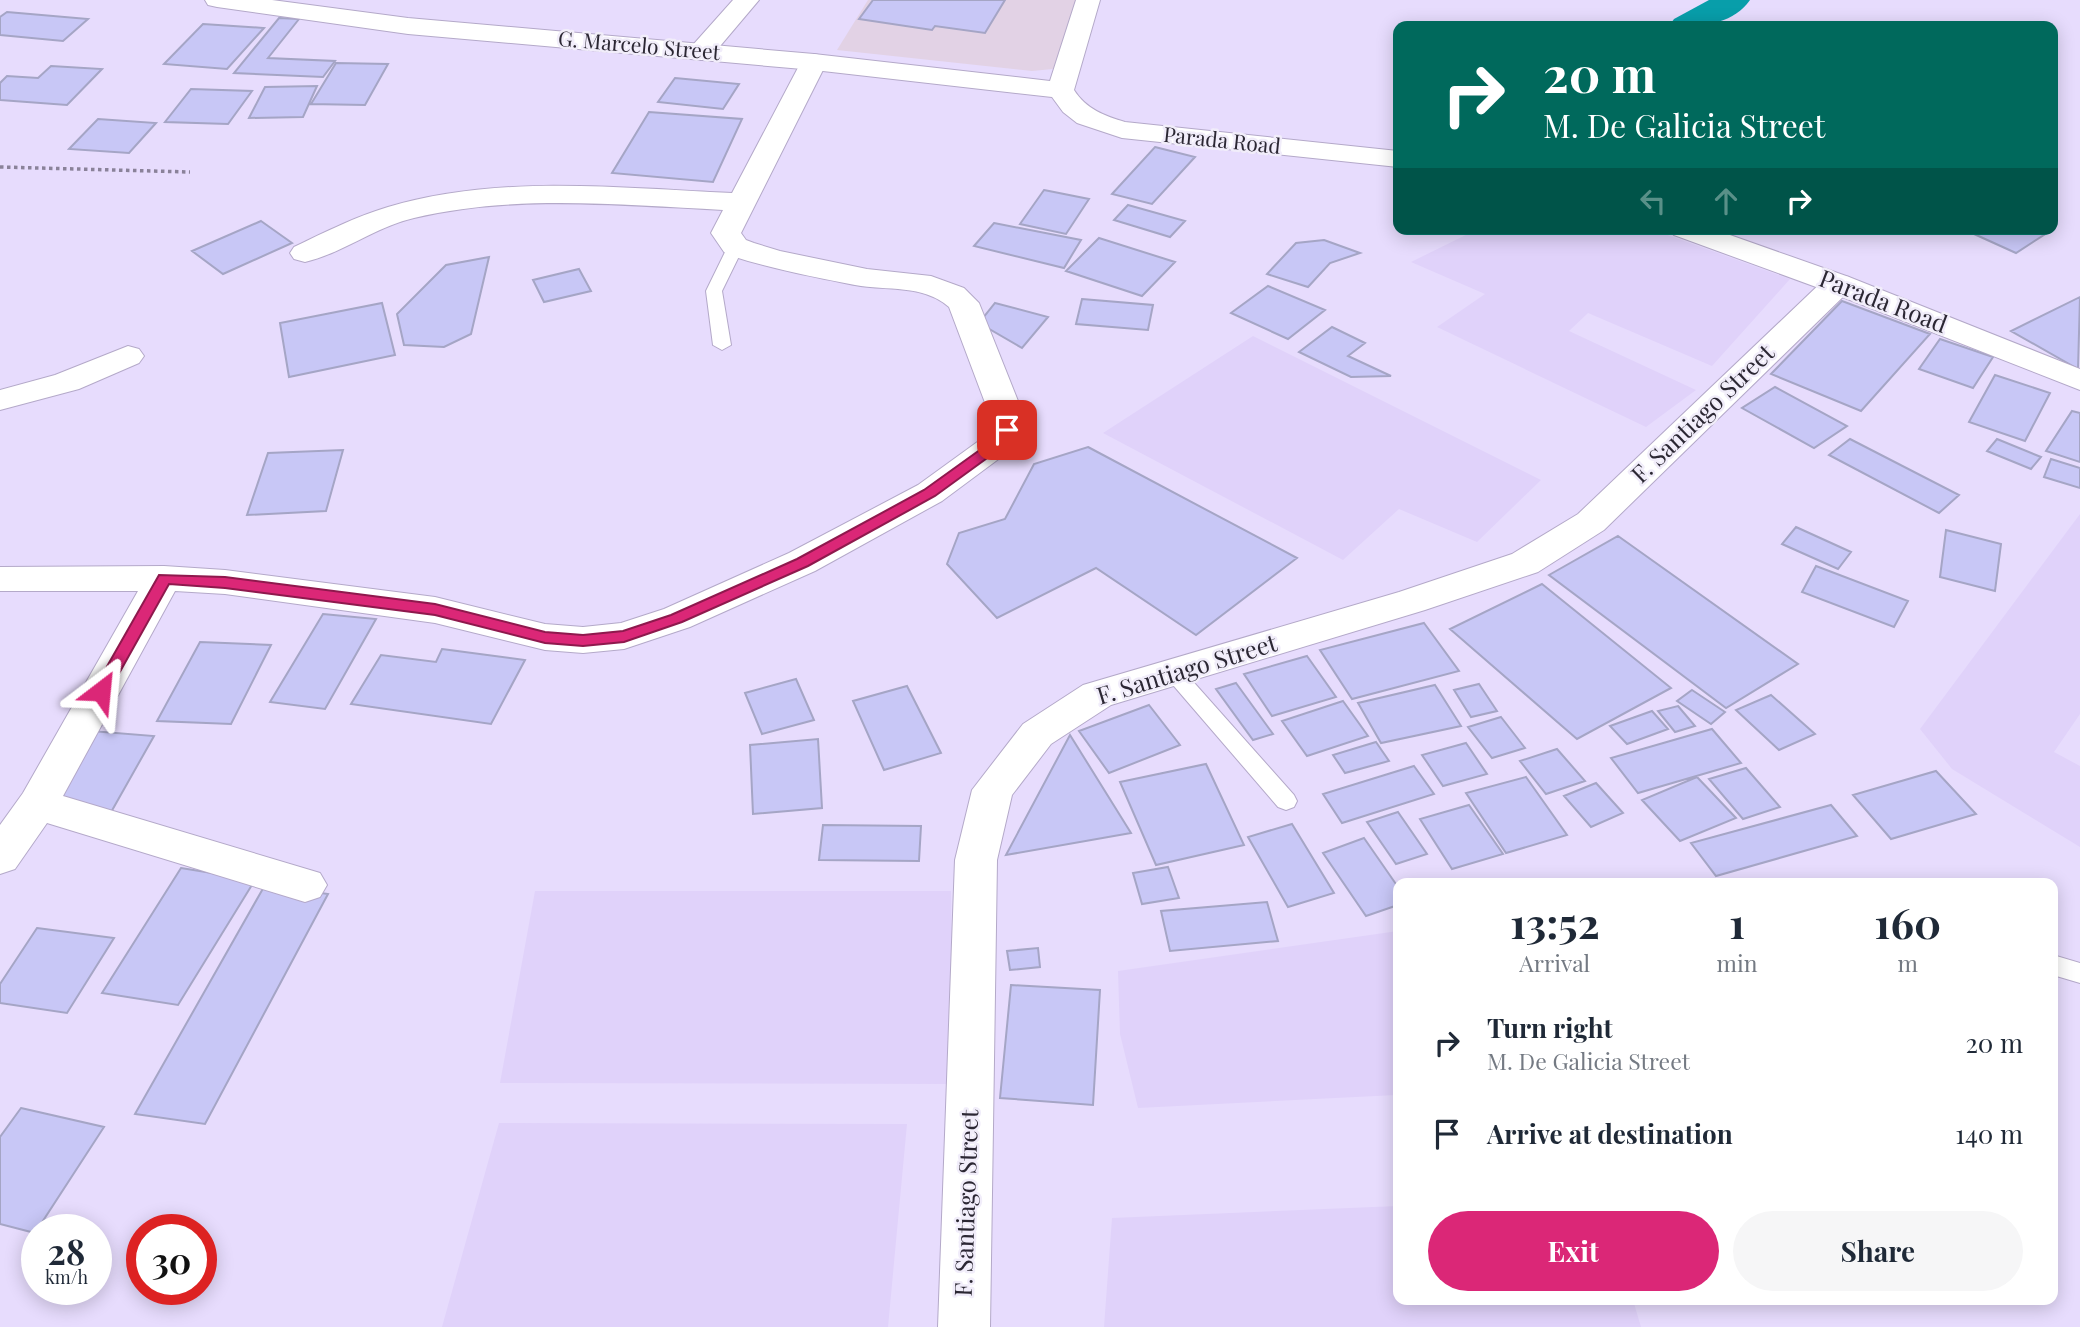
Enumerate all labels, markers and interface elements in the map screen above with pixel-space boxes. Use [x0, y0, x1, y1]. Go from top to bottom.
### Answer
street label: G. Marcelo Street [557, 23, 722, 65]
text: 20 m [1543, 40, 1656, 105]
icon: right [1428, 49, 1519, 140]
text: M. De Galicia Street [1543, 103, 1825, 146]
street label: Parada Road [1162, 119, 1282, 159]
icon: left [1634, 182, 1672, 220]
icon: ahead [1707, 182, 1745, 220]
icon: right [1780, 182, 1818, 220]
street label: Parada Road [1815, 261, 1952, 339]
street label: F. Santiago Street [1623, 336, 1780, 489]
pin [977, 400, 1037, 460]
icon: arrive [988, 411, 1026, 449]
street label: F. Santiago Street [1092, 625, 1281, 711]
position arrow [64, 654, 138, 728]
text: 13:52 [1510, 894, 1600, 950]
text: 1 [1729, 894, 1745, 950]
text: 160 [1874, 894, 1941, 950]
text: Arrival [1519, 947, 1590, 978]
text: min [1717, 947, 1757, 978]
text: m [1897, 947, 1918, 978]
text: Turn right [1487, 1010, 1613, 1045]
icon: right [1428, 1024, 1466, 1062]
text: 20 m [1965, 1025, 2023, 1060]
text: M. De Galicia Street [1487, 1045, 1690, 1076]
street label: F. Santiago Street [946, 1108, 984, 1297]
icon: arrive [1428, 1115, 1466, 1153]
text: Arrive at destination [1487, 1116, 1733, 1151]
text: 140 m [1955, 1116, 2023, 1151]
button: Exit [1428, 1211, 1719, 1291]
button: Share [1733, 1211, 2023, 1291]
speed limit sign: 30 [126, 1214, 217, 1305]
text: 28 [48, 1227, 85, 1274]
text: km/h [45, 1265, 88, 1289]

